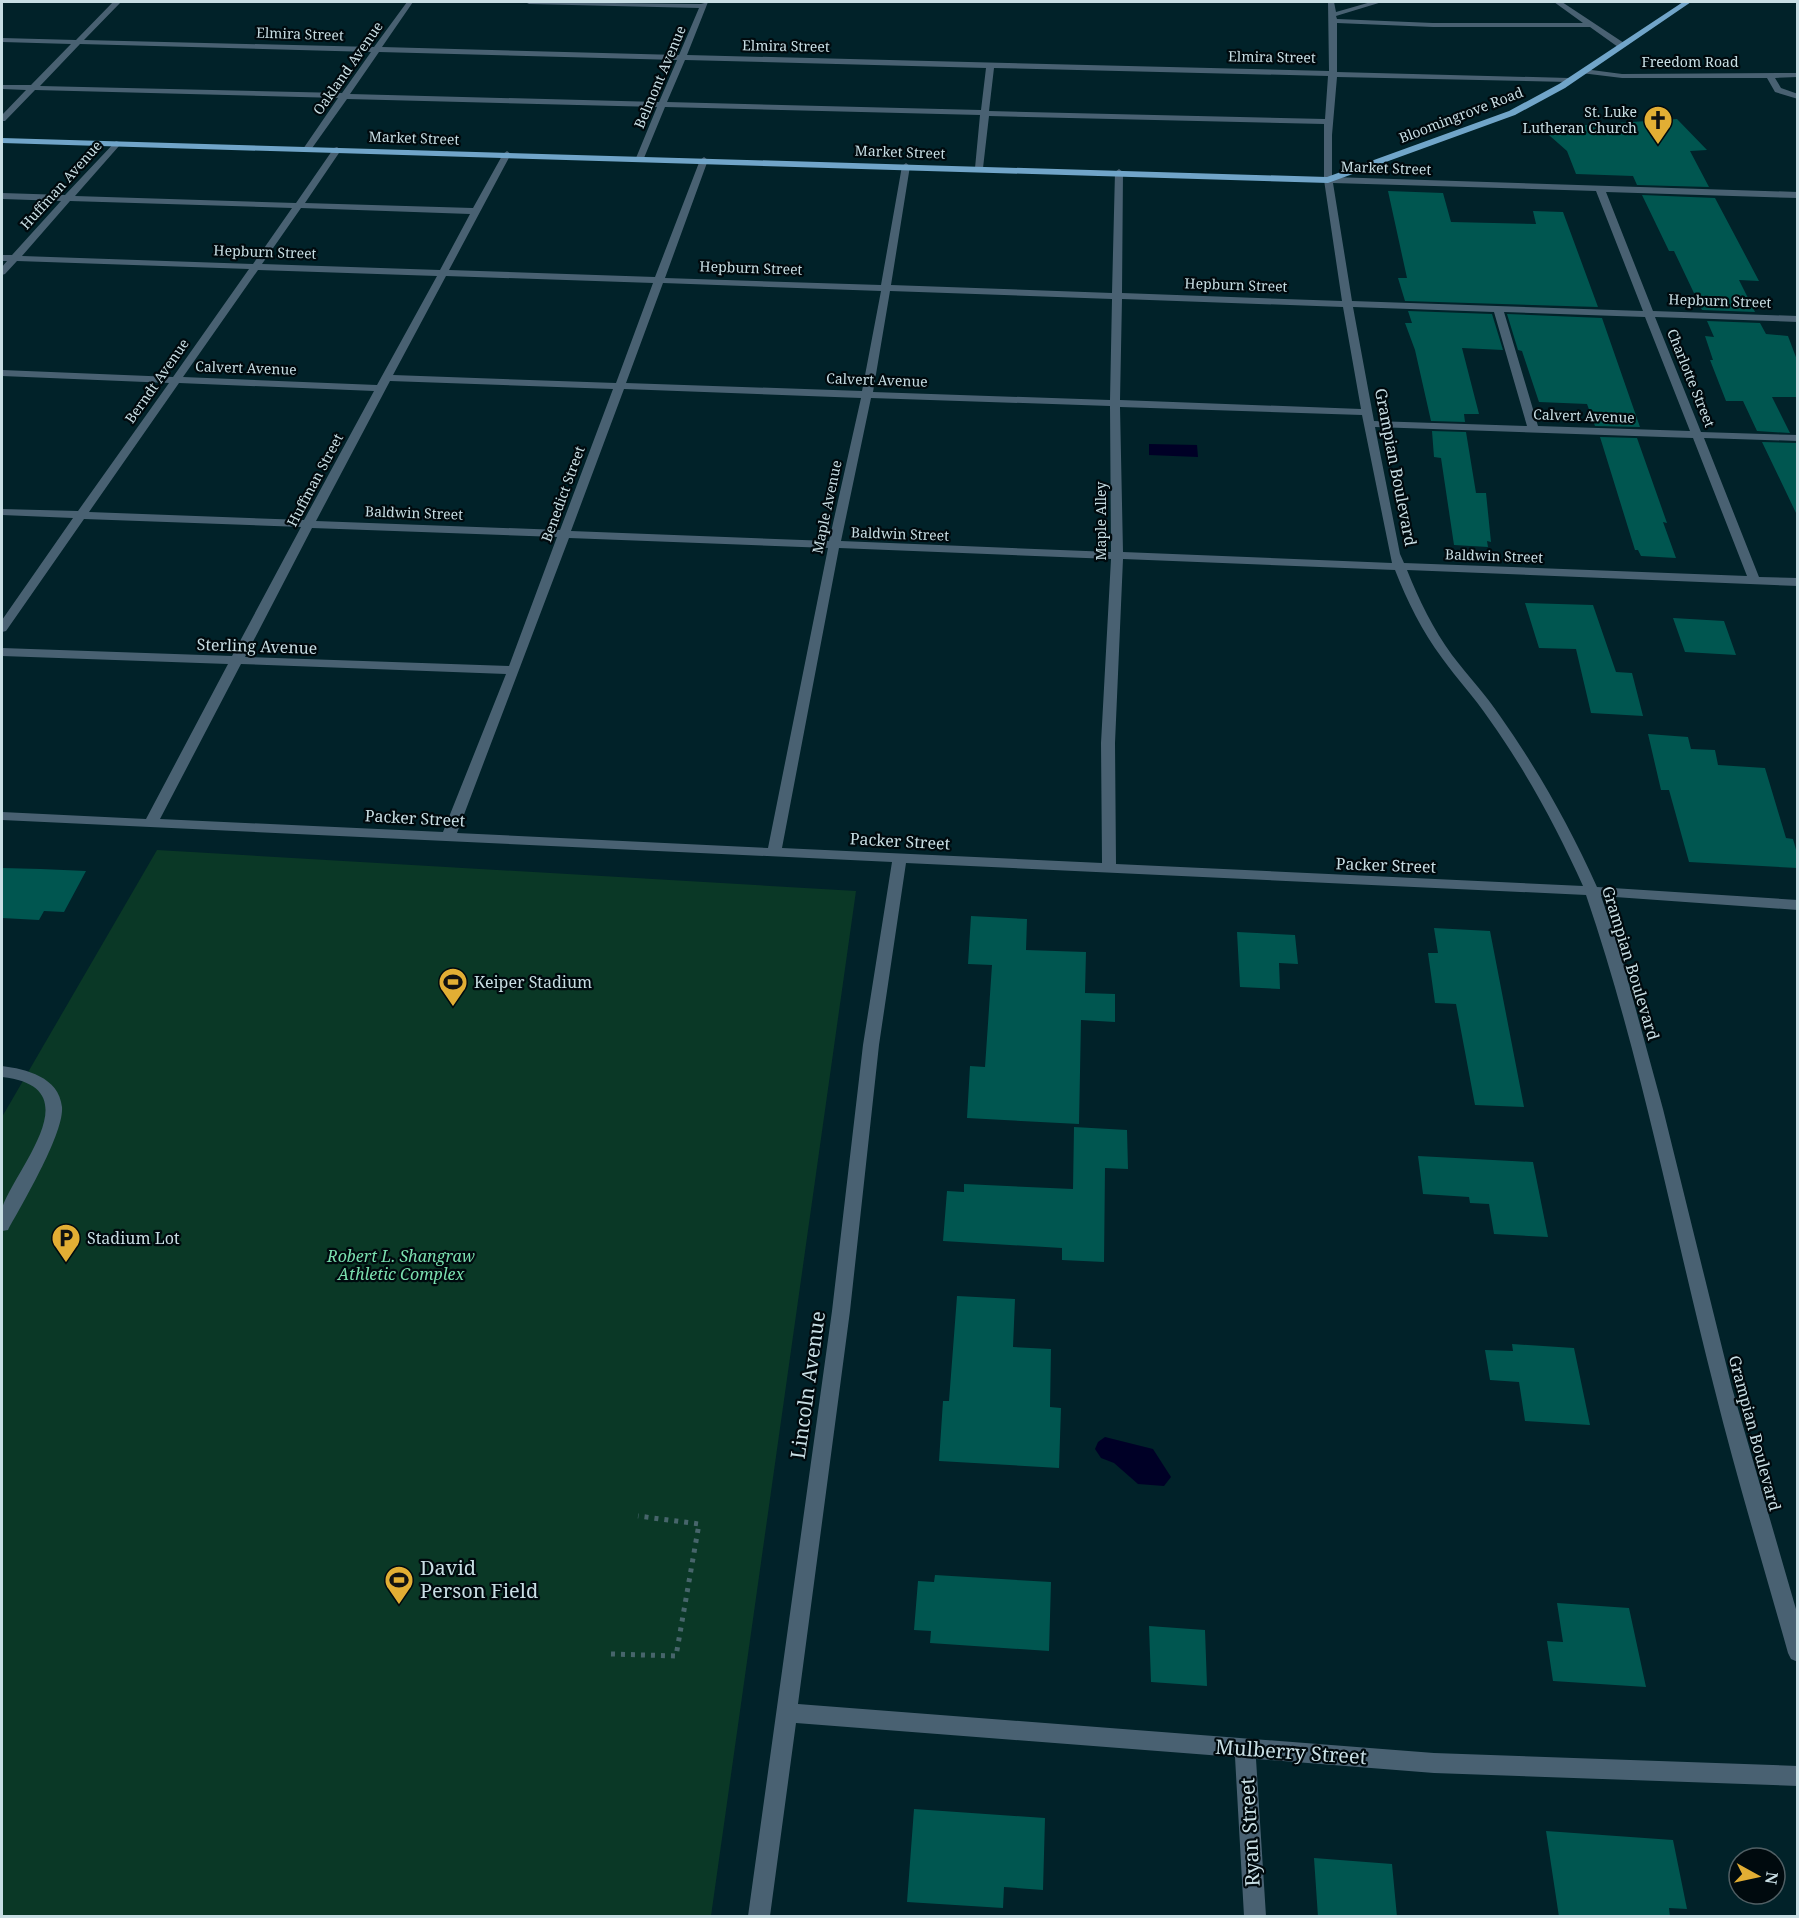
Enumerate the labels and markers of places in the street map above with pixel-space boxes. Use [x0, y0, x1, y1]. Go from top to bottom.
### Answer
place label: St. Luke Lutheran Church [1522, 102, 1637, 137]
church icon: St. Luke Lutheran Church [1642, 104, 1674, 146]
sports icon: Keiper Stadium [437, 966, 469, 1008]
place label: Keiper Stadium [474, 971, 592, 993]
parking icon: Stadium Lot [50, 1222, 82, 1264]
place label: Stadium Lot [87, 1227, 180, 1249]
place label: David Person Field [420, 1554, 538, 1604]
sports icon: David Person Field [383, 1564, 415, 1606]

